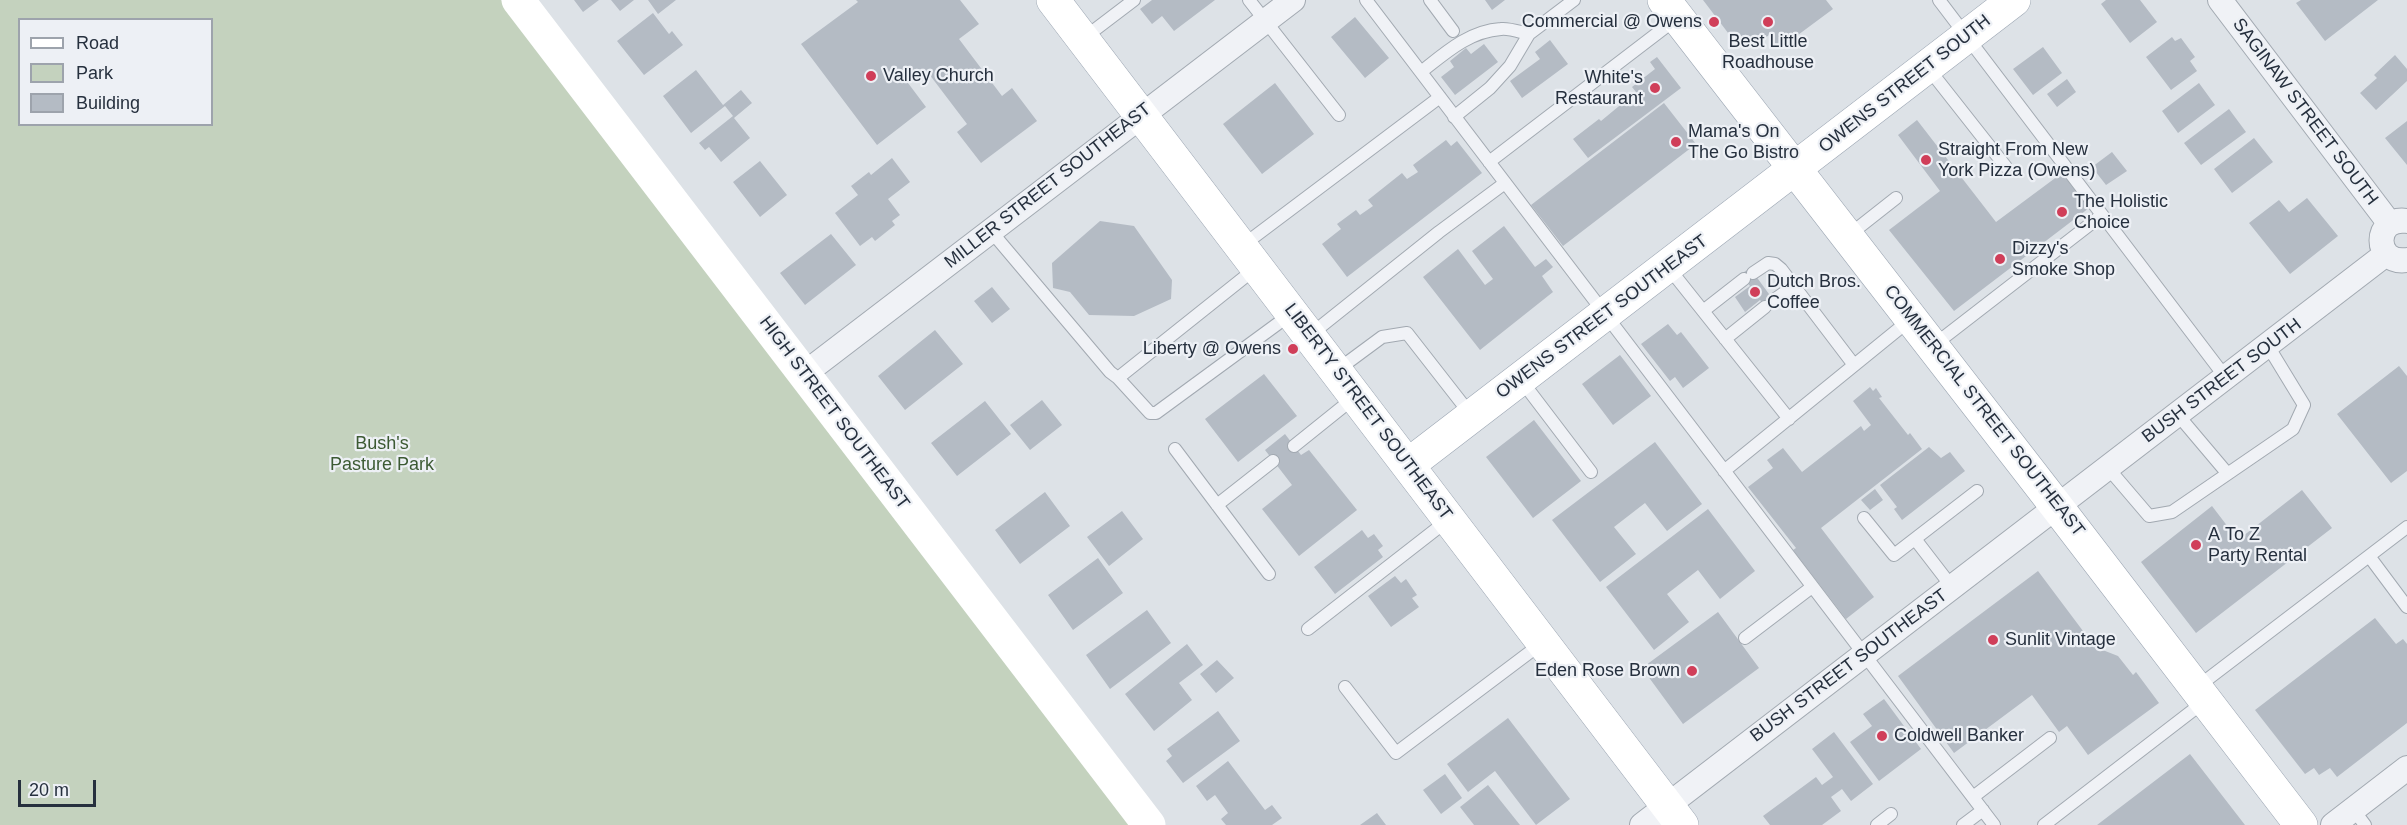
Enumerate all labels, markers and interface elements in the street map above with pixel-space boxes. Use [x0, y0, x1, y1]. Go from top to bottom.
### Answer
street label: OWENS STREET SOUTH [1815, 10, 1995, 158]
place label: Commercial @ Owens [1522, 11, 1702, 33]
street label: SAGINAW STREET SOUTH [2228, 14, 2382, 210]
marker: Commercial @ Owens [1707, 15, 1721, 29]
marker: Best Little Roadhouse [1761, 15, 1775, 29]
legend [18, 18, 213, 126]
place label: Best Little Roadhouse [1722, 31, 1814, 74]
text: Road [76, 33, 119, 53]
text: Park [76, 63, 113, 83]
place label: Valley Church [883, 65, 994, 87]
place label: White's Restaurant [1555, 67, 1643, 110]
marker: Valley Church [864, 69, 878, 83]
marker: White's Restaurant [1648, 81, 1662, 95]
text: Building [76, 93, 140, 113]
street label: MILLER STREET SOUTHEAST [940, 99, 1156, 273]
place label: Mama's On The Go Bistro [1688, 121, 1799, 164]
marker: Mama's On The Go Bistro [1669, 135, 1683, 149]
place label: Straight From New York Pizza (Owens) [1938, 139, 2095, 182]
marker: Straight From New York Pizza (Owens) [1919, 153, 1933, 167]
place label: The Holistic Choice [2074, 191, 2168, 234]
marker: The Holistic Choice [2055, 205, 2069, 219]
street label: OWENS STREET SOUTHEAST [1492, 230, 1712, 404]
place label: Dizzy's Smoke Shop [2012, 238, 2115, 280]
marker: Dizzy's Smoke Shop [1993, 252, 2007, 266]
place label: Dutch Bros. Coffee [1767, 271, 1861, 314]
street label: COMMERCIAL STREET SOUTHEAST [1879, 281, 2089, 541]
marker: Dutch Bros. Coffee [1748, 285, 1762, 299]
street label: LIBERTY STREET SOUTHEAST [1279, 299, 1457, 525]
street label: HIGH STREET SOUTHEAST [754, 312, 914, 514]
street label: BUSH STREET SOUTH [2138, 314, 2306, 448]
place label: Liberty @ Owens [1143, 338, 1281, 360]
marker: Liberty @ Owens [1286, 342, 1300, 356]
park label: Bush's Pasture Park [330, 433, 434, 476]
place label: A To Z Party Rental [2208, 524, 2307, 566]
marker: A To Z Party Rental [2189, 538, 2203, 552]
street label: BUSH STREET SOUTHEAST [1746, 585, 1952, 747]
place label: Sunlit Vintage [2005, 629, 2116, 651]
marker: Sunlit Vintage [1986, 633, 2000, 647]
place label: Eden Rose Brown [1535, 660, 1680, 682]
marker: Eden Rose Brown [1685, 664, 1699, 678]
place label: Coldwell Banker [1894, 725, 2024, 747]
marker: Coldwell Banker [1875, 729, 1889, 743]
scale bar [21, 768, 99, 806]
text: 20 m [29, 780, 69, 800]

